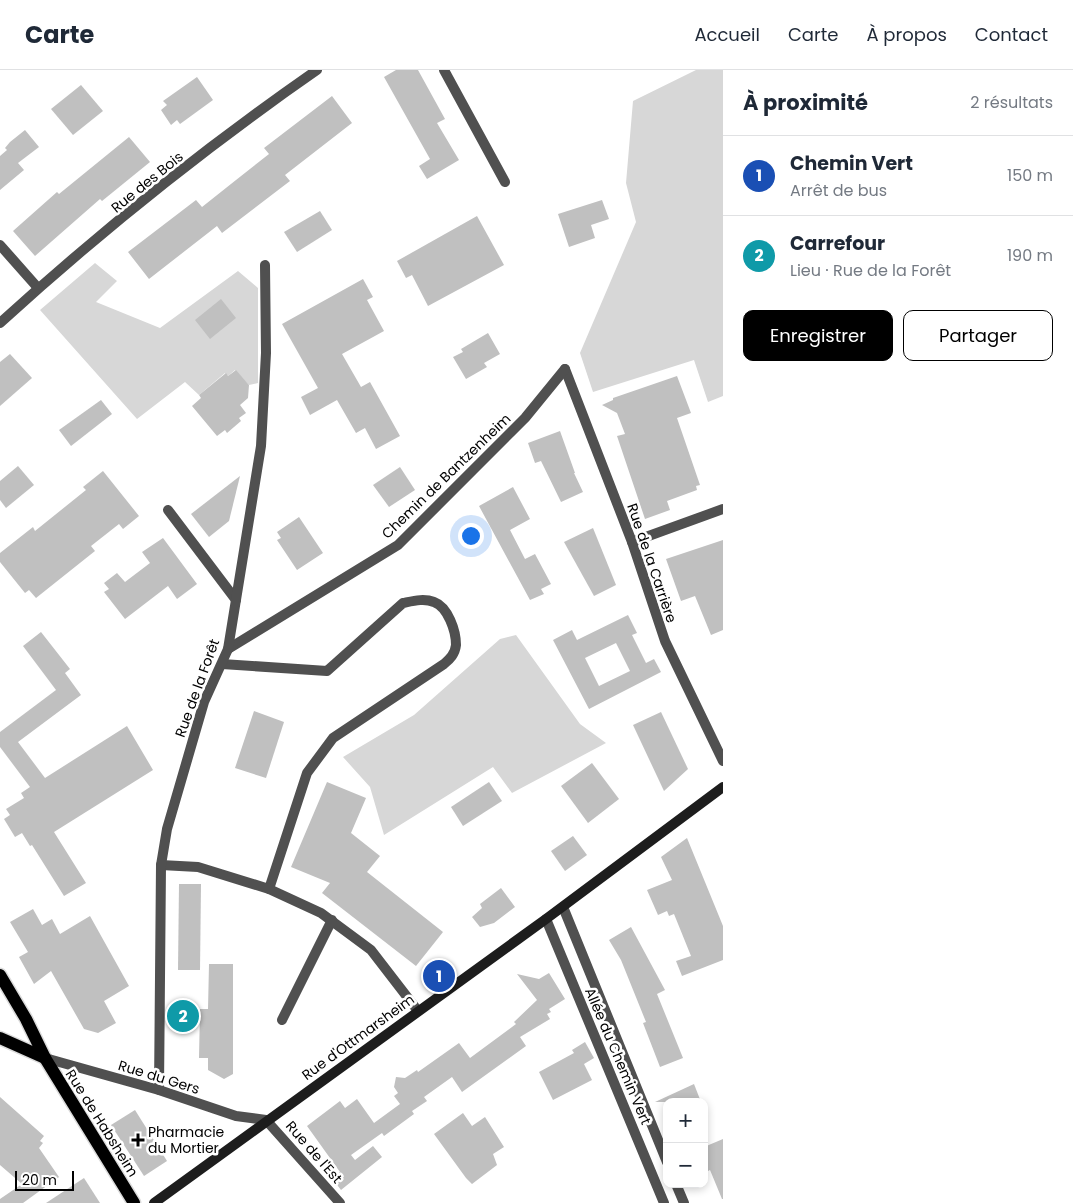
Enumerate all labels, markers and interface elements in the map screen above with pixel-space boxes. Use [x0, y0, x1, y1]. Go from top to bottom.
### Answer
text: Carte [25, 18, 94, 51]
text: Accueil [694, 22, 760, 47]
text: Carte [788, 22, 838, 47]
text: À propos [866, 22, 947, 47]
text: Contact [975, 22, 1048, 47]
text: À proximité [743, 88, 868, 117]
text: 2 résultats [970, 91, 1053, 114]
street label: Rue des Bois [107, 147, 187, 217]
text: Chemin Vert [790, 150, 913, 177]
text: 1 [756, 164, 762, 187]
text: 150 m [1007, 164, 1053, 187]
text: Arrêt de bus [790, 179, 887, 202]
text: Carrefour [790, 230, 885, 257]
text: 2 [754, 244, 764, 267]
text: 190 m [1007, 244, 1053, 267]
text: Lieu · Rue de la Forêt [790, 259, 951, 282]
button: Enregistrer [743, 310, 893, 361]
button: Partager [903, 310, 1053, 361]
street label: Chemin de Bantzenheim [377, 409, 515, 543]
street label: Rue de la Carrière [622, 501, 682, 626]
your location [458, 523, 484, 549]
street label: Rue de la Forêt [170, 636, 224, 740]
pin: 1 [423, 957, 455, 995]
street label: Allée du Chemin Vert [580, 984, 656, 1128]
street label: Rue d'Ottmarsheim [298, 989, 418, 1085]
pin: 2 [167, 997, 199, 1035]
street label: Rue du Gers [116, 1055, 202, 1099]
street label: Rue de Habsheim [61, 1065, 143, 1181]
map controls [663, 1098, 708, 1188]
button: + [663, 1098, 708, 1143]
street label: Rue de l'Est [281, 1116, 347, 1188]
place label: Pharmacie du Mortier [148, 1122, 225, 1158]
marker: Pharmacie du Mortier [132, 1134, 144, 1146]
button: − [663, 1143, 708, 1188]
scale bar [15, 1168, 74, 1191]
text: 20 m [22, 1170, 57, 1190]

